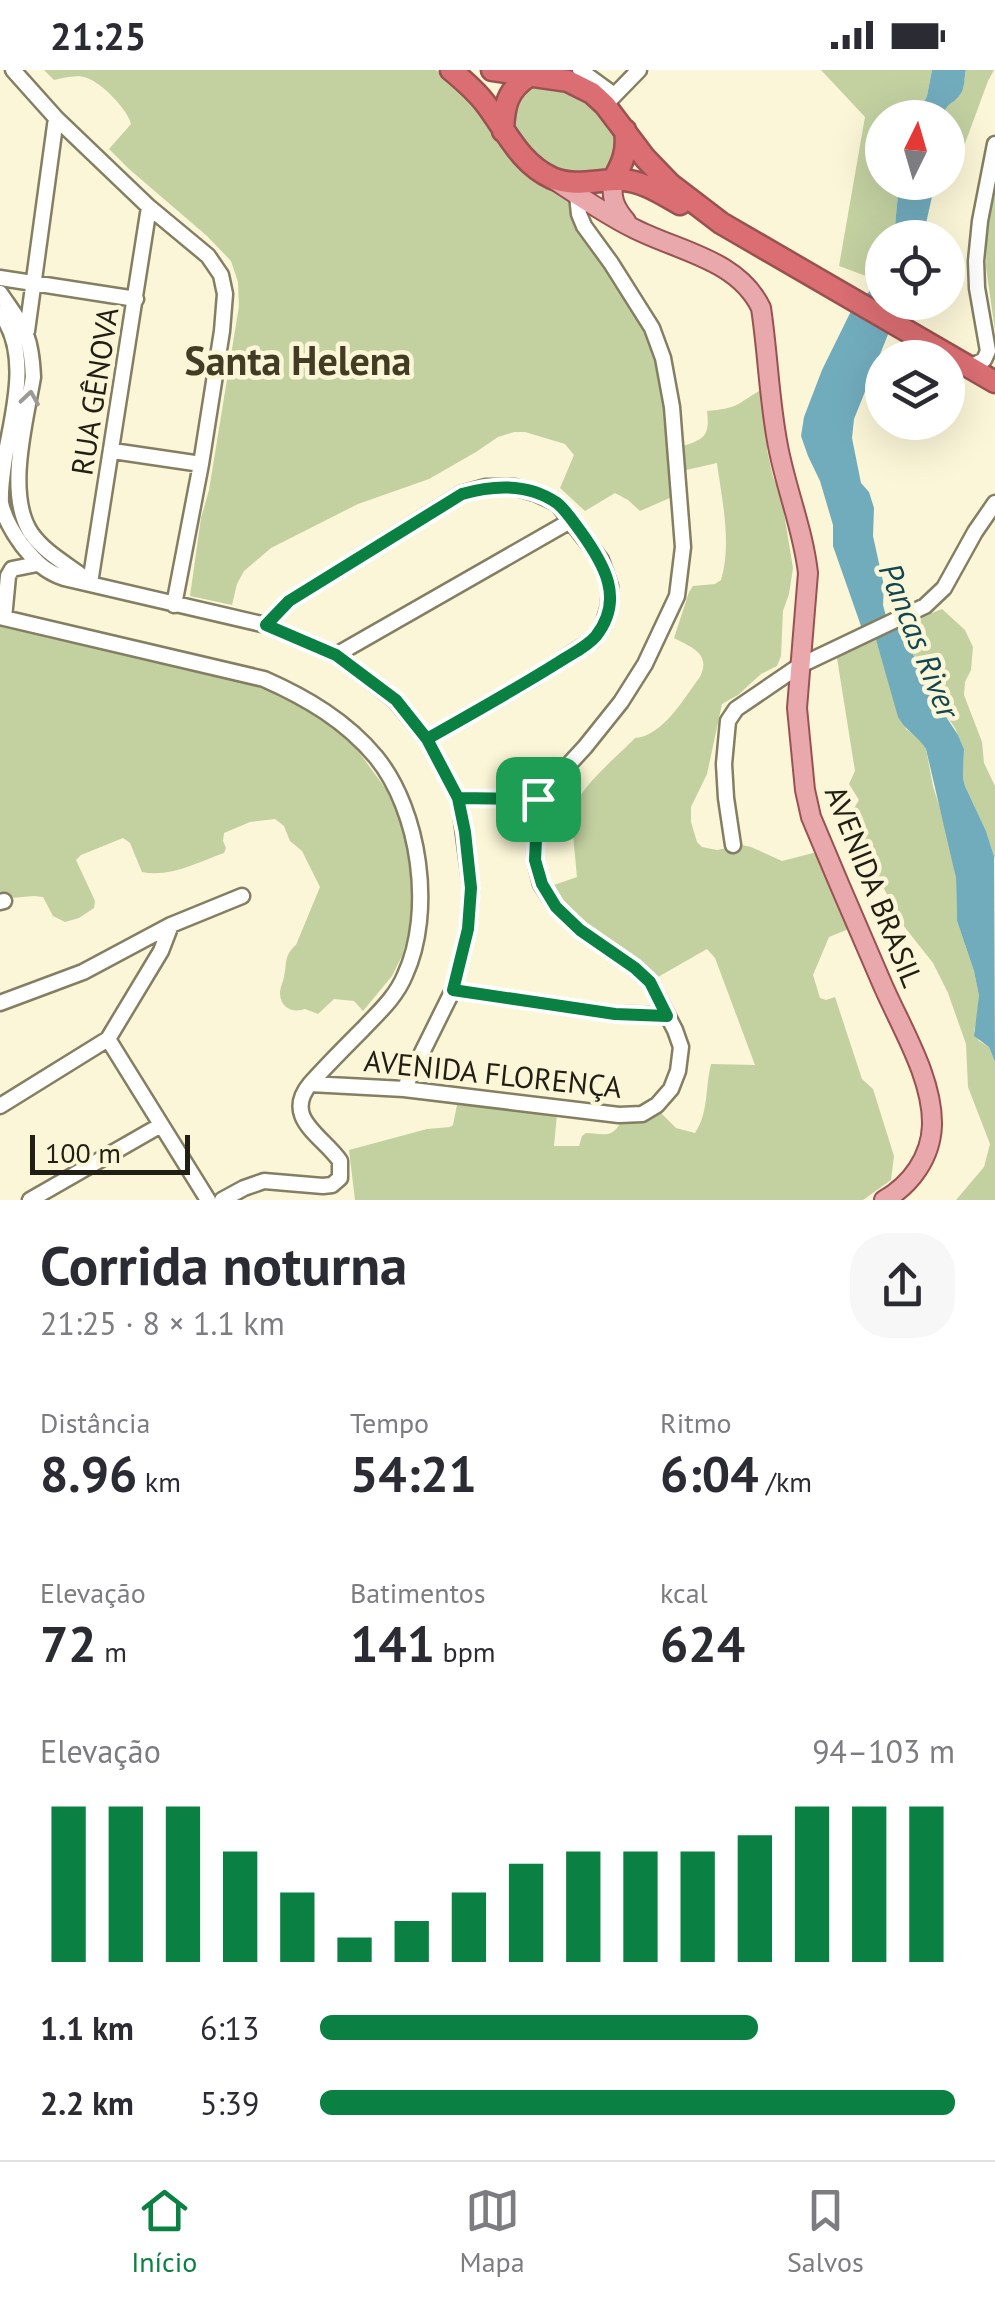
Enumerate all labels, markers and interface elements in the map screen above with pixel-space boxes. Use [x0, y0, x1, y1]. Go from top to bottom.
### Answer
text: 21:25 [50, 11, 146, 60]
north arrow [865, 100, 965, 200]
map controls [865, 100, 965, 440]
button: locate [865, 220, 965, 320]
street label: RUA GÊNOVA [61, 304, 127, 478]
district label: Santa Helena [185, 334, 411, 386]
button: layers [865, 340, 965, 440]
one-way arrow [18, 390, 39, 406]
water label: Pancas River [870, 556, 971, 726]
pin [496, 757, 581, 842]
icon: arrive [511, 772, 566, 827]
street label: AVENIDA BRASIL [817, 780, 933, 992]
street label: AVENIDA FLORENÇA [362, 1040, 624, 1106]
scale bar [30, 1130, 190, 1174]
text: 100 m [45, 1134, 121, 1171]
text: Corrida noturna [40, 1229, 407, 1300]
button: share [850, 1233, 955, 1338]
text: 21:25 · 8 × 1.1 km [40, 1302, 285, 1344]
text: Distância [40, 1404, 150, 1441]
text: Tempo [350, 1404, 429, 1441]
text: Ritmo [660, 1404, 731, 1441]
text: 8.96 [40, 1441, 137, 1506]
text: 54:21 [350, 1441, 477, 1506]
text: 6:04 [660, 1441, 759, 1506]
text: km [137, 1463, 181, 1500]
text: /km [759, 1463, 812, 1500]
text: Elevação [40, 1574, 146, 1611]
text: Batimentos [350, 1574, 486, 1611]
text: kcal [660, 1574, 708, 1611]
text: 72 [40, 1611, 97, 1676]
text: 141 [350, 1611, 435, 1676]
text: 624 [660, 1611, 745, 1676]
text: m [97, 1633, 127, 1670]
text: bpm [435, 1633, 496, 1670]
text: Elevação [40, 1730, 161, 1772]
text: 94–103 m [812, 1730, 955, 1772]
text: 1.1 km [40, 2007, 134, 2049]
text: 6:13 [200, 2007, 259, 2049]
text: 2.2 km [40, 2082, 134, 2124]
text: 5:39 [200, 2082, 259, 2124]
tab: Início [131, 2183, 197, 2280]
tab: Mapa [460, 2183, 525, 2280]
tab: Salvos [787, 2183, 864, 2280]

